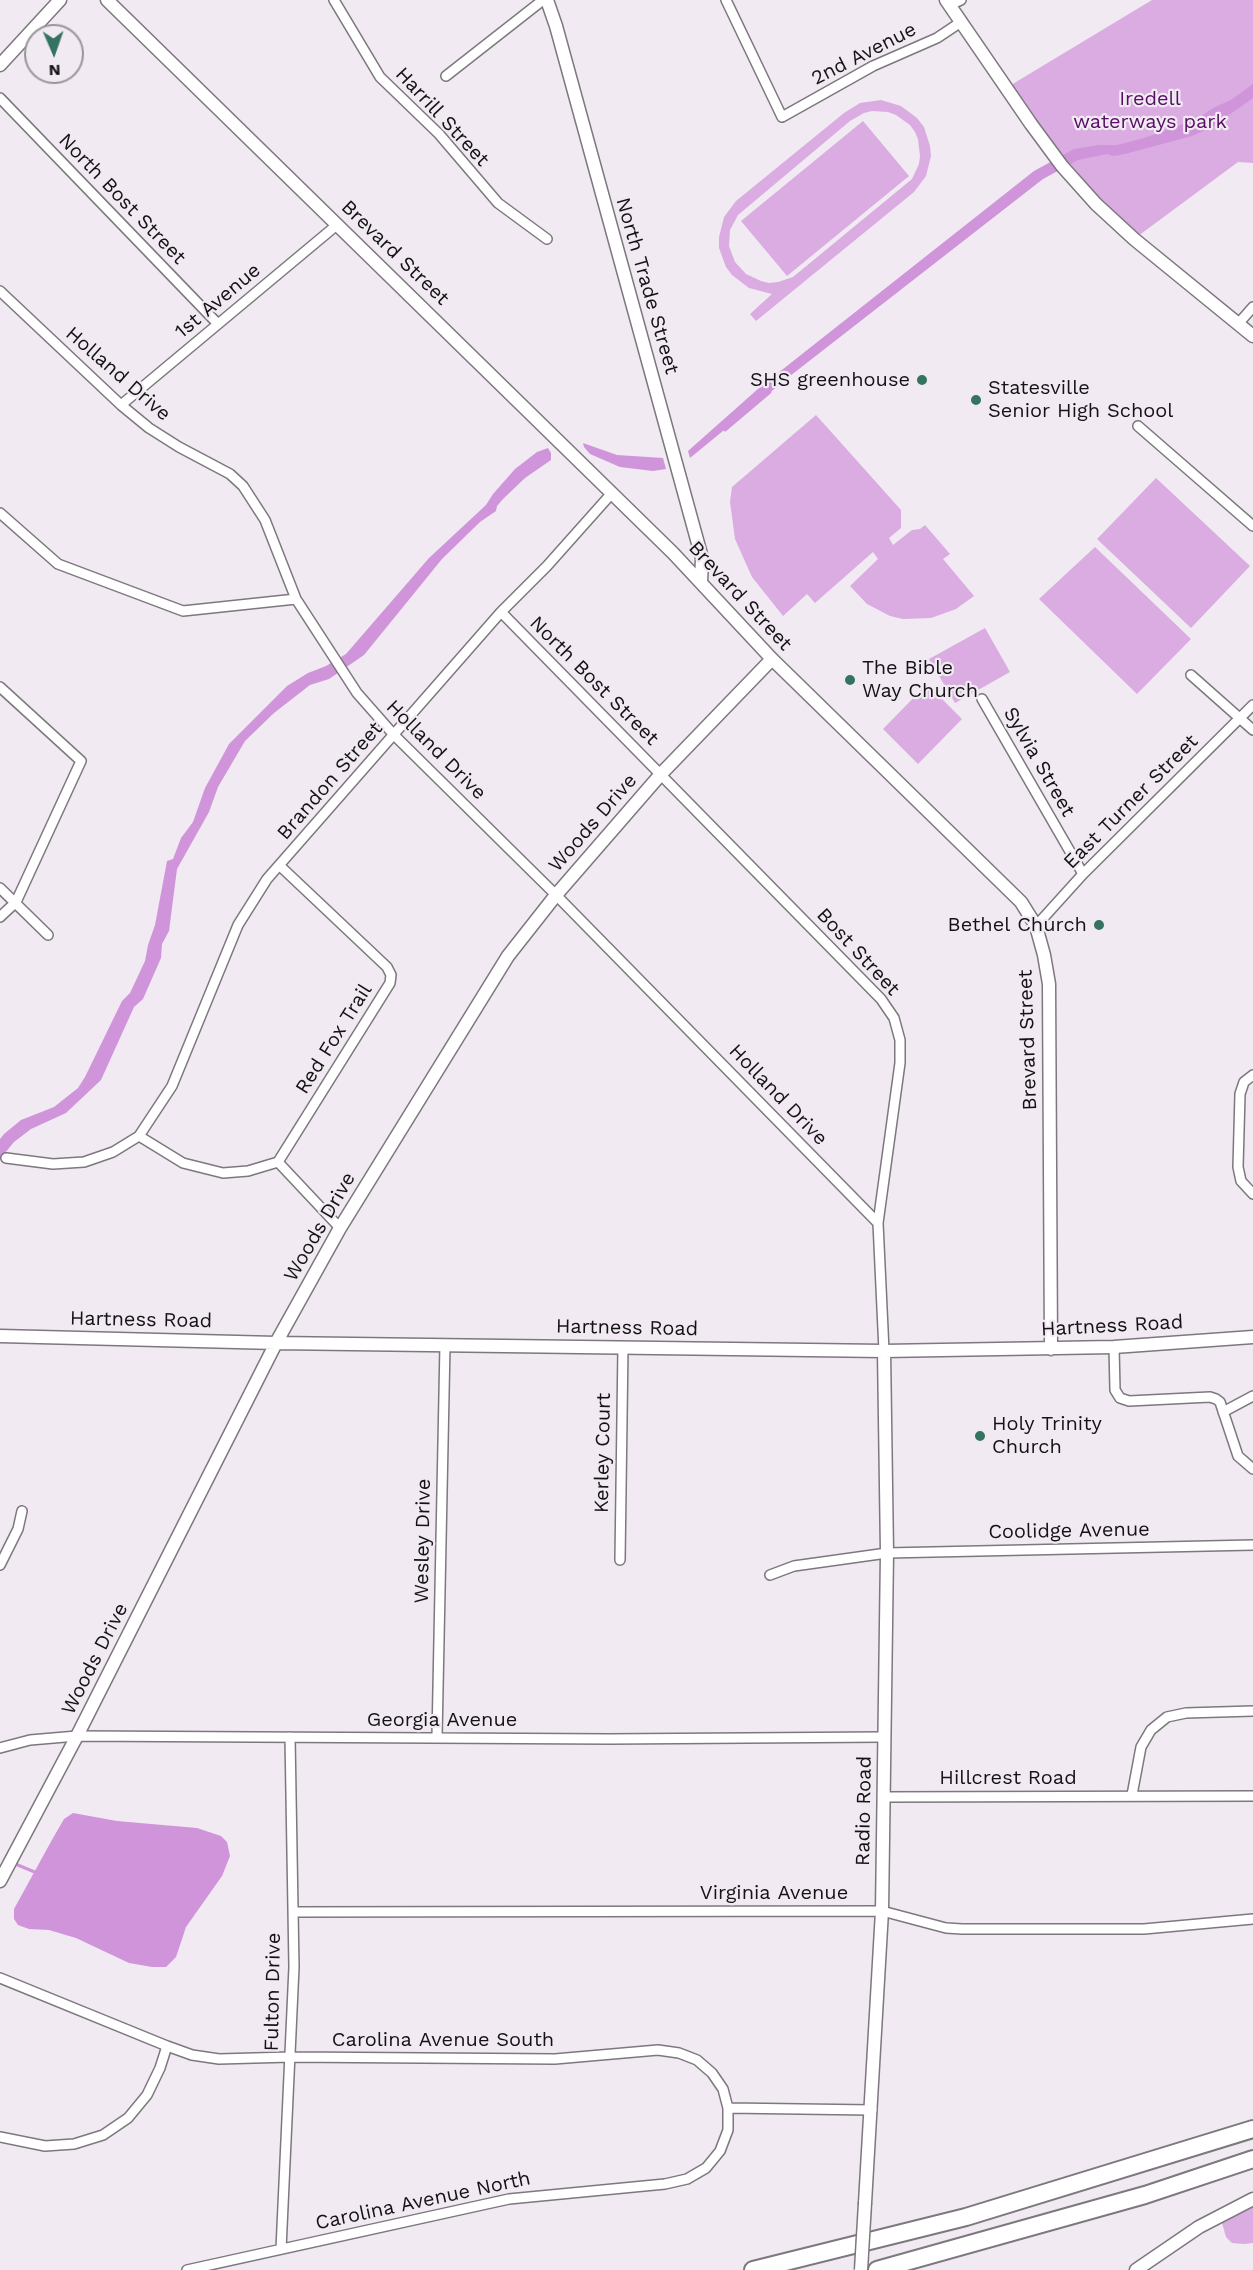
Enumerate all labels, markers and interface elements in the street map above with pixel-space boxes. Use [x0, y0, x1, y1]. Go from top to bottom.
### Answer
street label: 2nd Avenue [808, 17, 920, 91]
north arrow [24, 24, 84, 84]
text: N [48, 61, 61, 80]
street label: Harrill Street [390, 62, 494, 172]
park label: Iredell waterways park [1073, 87, 1227, 134]
street label: North Bost Street [53, 129, 191, 269]
street label: Brevard Street [336, 195, 454, 311]
street label: North Trade Street [610, 195, 684, 377]
street label: 1st Avenue [170, 258, 266, 344]
street label: Holland Drive [60, 322, 176, 426]
place label: SHS greenhouse [750, 368, 910, 392]
marker: SHS greenhouse [915, 373, 929, 387]
place label: Statesville Senior High School [988, 376, 1173, 423]
marker: Statesville Senior High School [969, 393, 983, 407]
street label: Brevard Street [683, 536, 797, 656]
street label: North Bost Street [524, 611, 664, 751]
place label: The Bible Way Church [862, 656, 978, 703]
marker: The Bible Way Church [843, 673, 857, 687]
street label: Holland Drive [381, 695, 491, 805]
street label: Sylvia Street [998, 703, 1080, 821]
street label: Brandon Street [272, 717, 388, 845]
street label: East Turner Street [1059, 730, 1203, 874]
street label: Woods Drive [544, 769, 642, 877]
street label: Bost Street [811, 903, 905, 1001]
place label: Bethel Church [948, 913, 1087, 937]
marker: Bethel Church [1092, 918, 1106, 932]
street label: Brevard Street [1014, 969, 1042, 1111]
street label: Red Fox Trail [291, 979, 377, 1099]
street label: Holland Drive [724, 1039, 832, 1151]
street label: Woods Drive [279, 1168, 361, 1286]
street label: Hartness Road [70, 1307, 212, 1333]
street label: Hartness Road [1040, 1310, 1184, 1342]
street label: Hartness Road [556, 1315, 698, 1341]
street label: Kerley Court [590, 1393, 616, 1513]
place label: Holy Trinity Church [992, 1412, 1102, 1459]
marker: Holy Trinity Church [973, 1429, 987, 1443]
street label: Wesley Drive [410, 1478, 436, 1604]
street label: Coolidge Avenue [988, 1518, 1150, 1544]
street label: Woods Drive [57, 1599, 133, 1719]
street label: Georgia Avenue [367, 1708, 517, 1732]
street label: Radio Road [851, 1756, 877, 1866]
street label: Hillcrest Road [939, 1766, 1077, 1790]
street label: Virginia Avenue [700, 1881, 848, 1905]
street label: Fulton Drive [260, 1932, 286, 2052]
street label: Carolina Avenue South [332, 2028, 554, 2052]
street label: Carolina Avenue North [313, 2166, 533, 2236]

